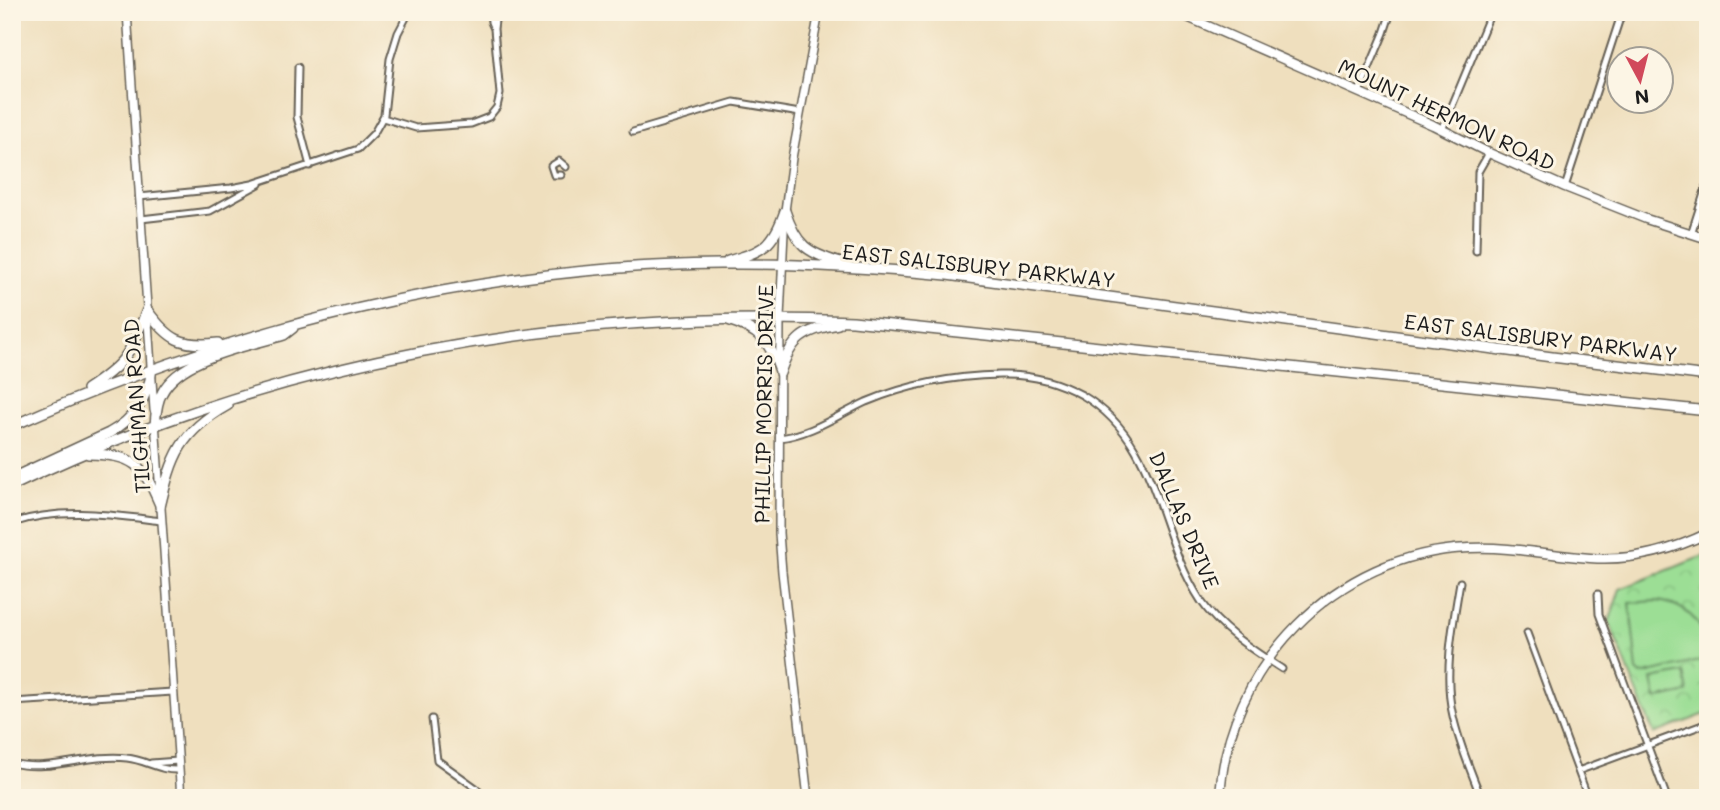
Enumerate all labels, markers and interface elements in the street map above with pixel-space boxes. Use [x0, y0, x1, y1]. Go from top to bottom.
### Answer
north arrow [1604, 46, 1674, 116]
street label: MOUNT HERMON ROAD [1334, 52, 1560, 176]
text: N [1633, 84, 1651, 111]
street label: EAST SALISBURY PARKWAY [841, 237, 1117, 293]
street label: PHILLIP MORRIS DRIVE [747, 285, 779, 523]
street label: EAST SALISBURY PARKWAY [1403, 307, 1679, 367]
street label: TILGHMAN ROAD [116, 318, 156, 494]
street label: DALLAS DRIVE [1144, 447, 1226, 593]

